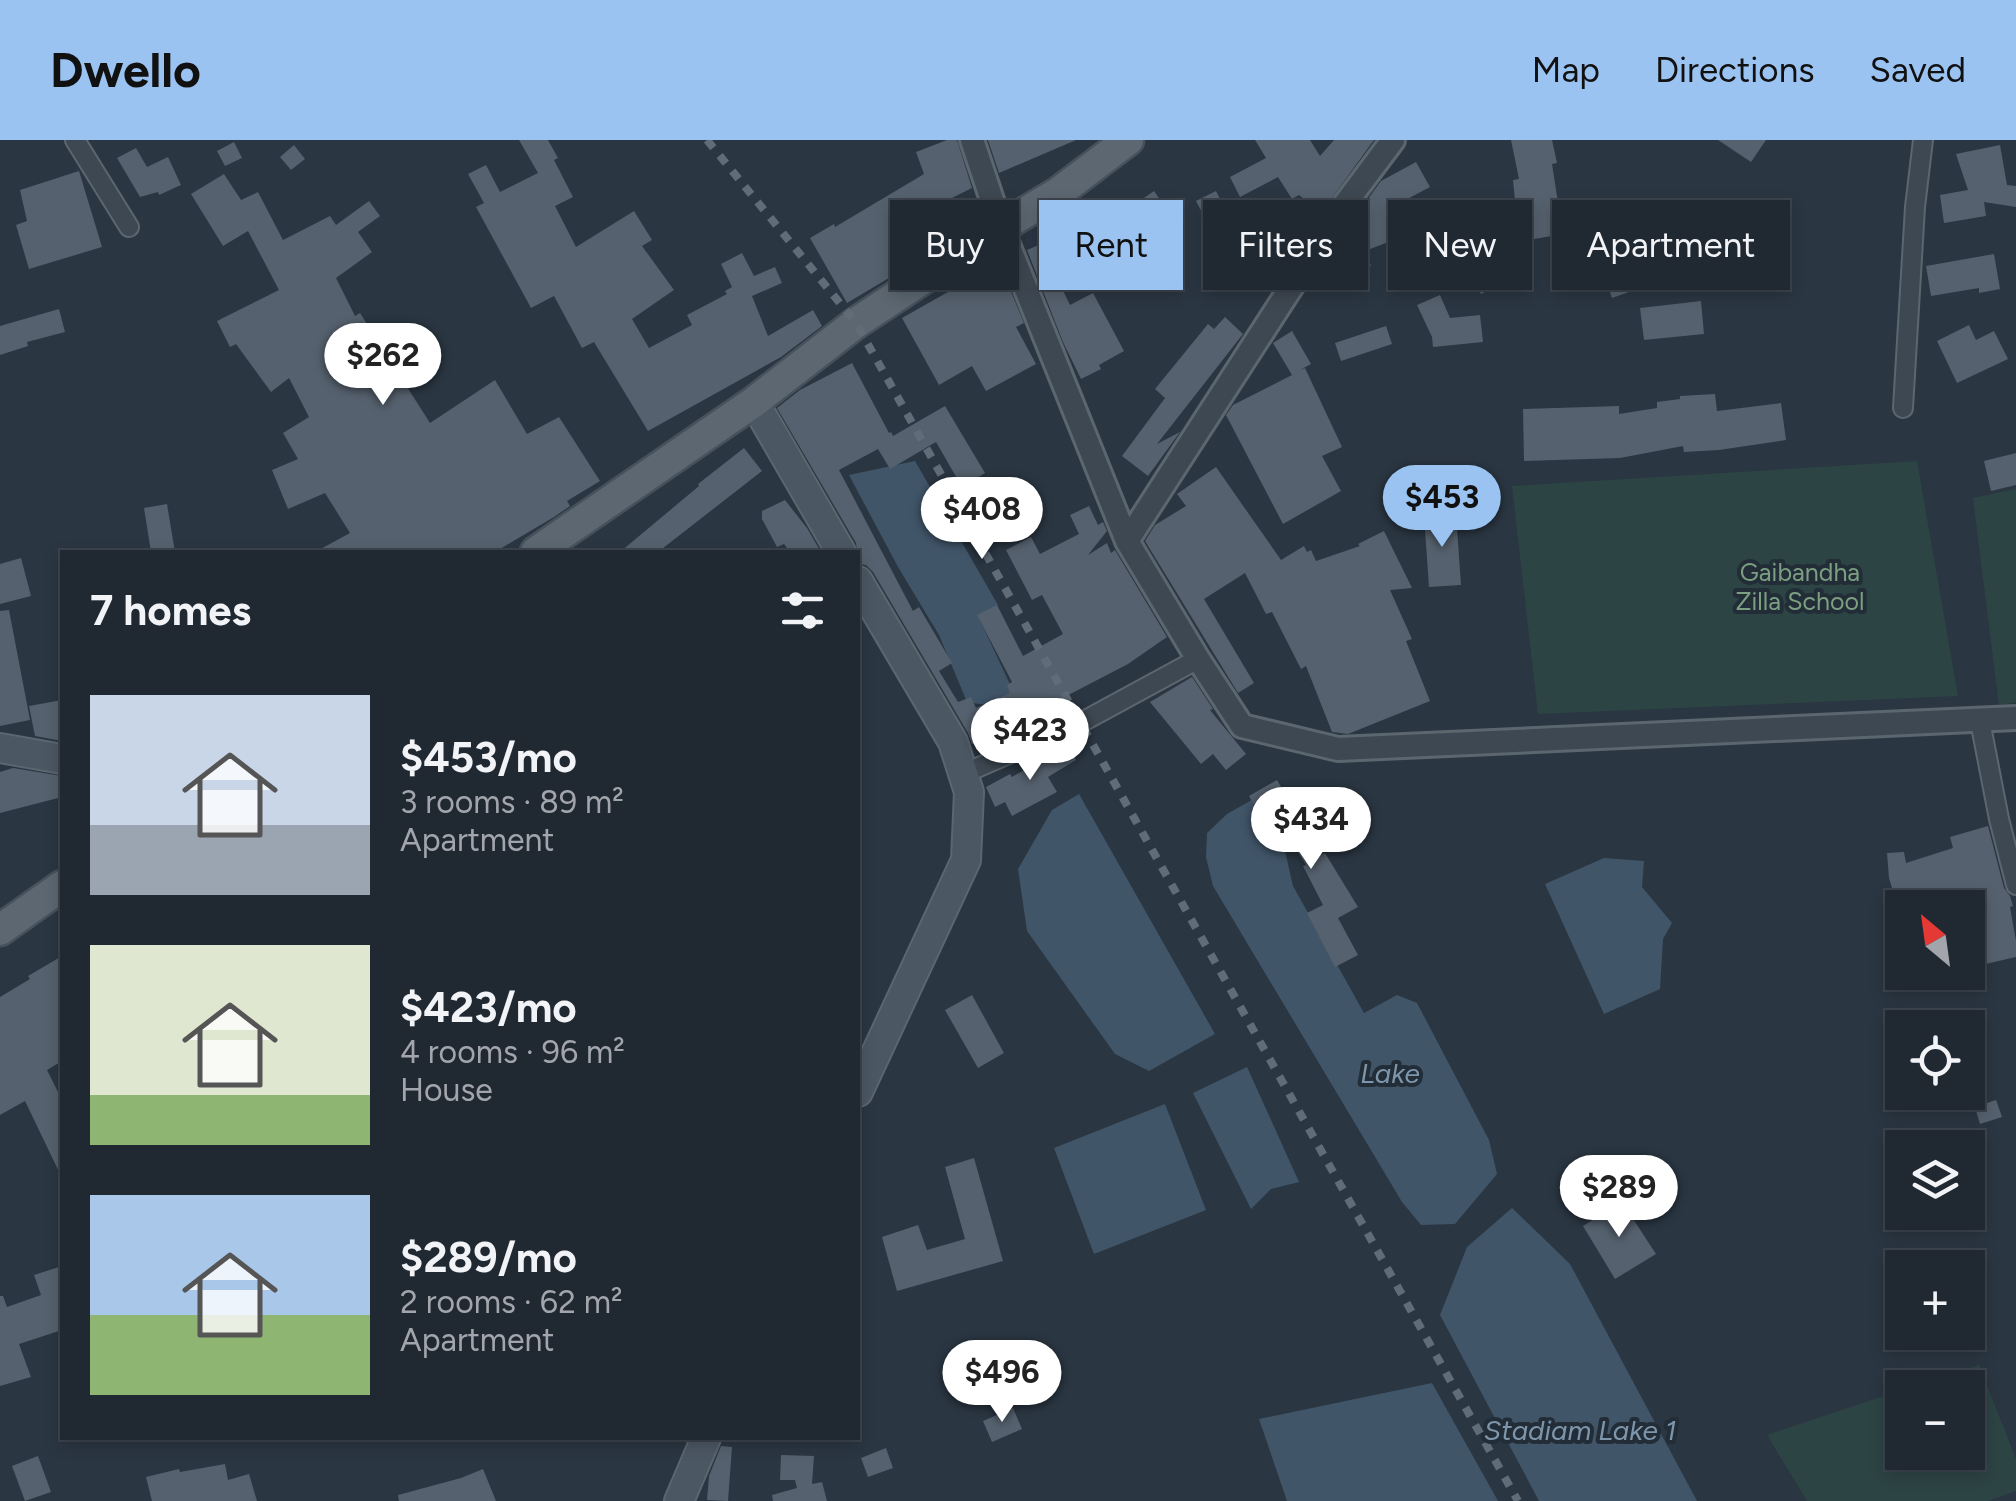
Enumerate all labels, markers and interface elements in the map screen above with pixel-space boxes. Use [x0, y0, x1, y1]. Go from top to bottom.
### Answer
text: Dwello [50, 41, 201, 99]
text: Map [1532, 49, 1600, 91]
text: Directions [1655, 49, 1815, 91]
text: Saved [1870, 49, 1966, 91]
chip: Buy [890, 200, 1019, 290]
chip: Rent [1039, 200, 1183, 290]
chip: Filters [1203, 200, 1368, 290]
chip: New [1388, 200, 1532, 290]
chip: Apartment [1552, 200, 1790, 290]
pin: $262 [324, 323, 442, 408]
text: $262 [346, 336, 420, 374]
pin: $453 [1383, 465, 1501, 550]
pin: $408 [923, 477, 1041, 562]
text: $453 [1405, 478, 1479, 516]
text: $408 [943, 490, 1021, 528]
park label: Gaibandha Zilla School [1735, 557, 1865, 616]
icon: filters [775, 583, 830, 638]
text: 7 homes [90, 585, 251, 636]
pin: $423 [971, 698, 1089, 783]
text: $423 [993, 711, 1067, 749]
text: $453/mo [400, 732, 577, 783]
icon: home [170, 735, 290, 855]
text: 3 rooms · 89 m² [400, 783, 624, 821]
pin: $434 [1252, 787, 1370, 872]
text: $434 [1273, 800, 1349, 838]
text: Apartment [400, 821, 554, 859]
north arrow [1885, 890, 1985, 990]
map controls [1885, 890, 1985, 1470]
text: $423/mo [400, 982, 577, 1033]
icon: home [170, 985, 290, 1105]
button: locate [1885, 1010, 1985, 1110]
text: 4 rooms · 96 m² [400, 1033, 625, 1071]
water label: Lake [1360, 1056, 1420, 1090]
text: House [400, 1071, 493, 1109]
button: layers [1885, 1130, 1985, 1230]
pin: $289 [1560, 1155, 1678, 1240]
text: $289 [1582, 1168, 1656, 1206]
text: $289/mo [400, 1232, 577, 1283]
icon: home [170, 1235, 290, 1355]
button: + [1885, 1250, 1985, 1350]
text: 2 rooms · 62 m² [400, 1283, 623, 1321]
text: Apartment [400, 1321, 554, 1359]
pin: $496 [943, 1340, 1061, 1425]
text: $496 [964, 1353, 1040, 1391]
button: − [1885, 1370, 1985, 1470]
water label: Stadiam Lake 1 [1484, 1413, 1676, 1447]

